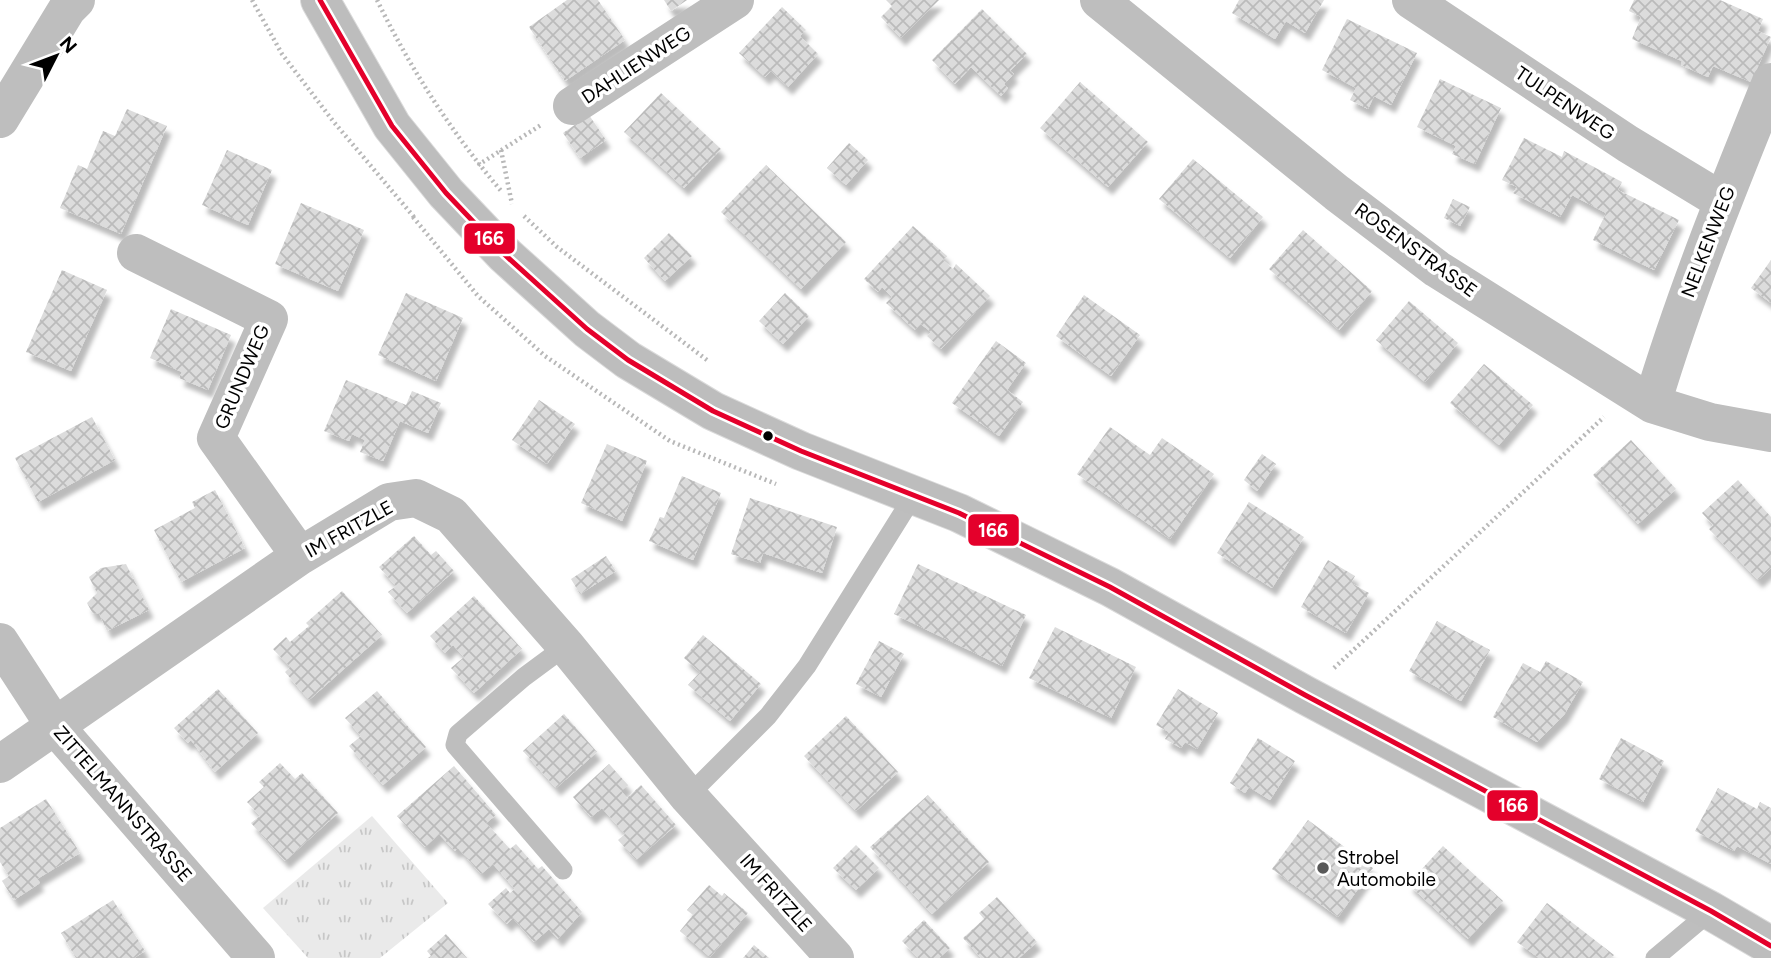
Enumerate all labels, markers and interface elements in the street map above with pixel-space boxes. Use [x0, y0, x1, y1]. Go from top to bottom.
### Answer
north arrow [21, 21, 91, 91]
street label: DAHLIENWEG [577, 21, 695, 109]
text: N [55, 32, 82, 58]
street label: TULPENWEG [1511, 61, 1619, 145]
street label: NELKENWEG [1676, 183, 1740, 301]
street label: ROSENSTRASSE [1350, 198, 1482, 302]
line badge: 166 [463, 222, 516, 255]
text: 166 [474, 227, 504, 250]
street label: GRUNDWEG [210, 321, 274, 433]
unlabelled marker [761, 429, 775, 443]
street label: IM FRITZLE [301, 495, 397, 563]
line badge: 166 [967, 513, 1020, 547]
text: 166 [978, 519, 1008, 542]
street label: ZITTELMANNSTRASSE [49, 721, 197, 887]
line badge: 166 [1486, 789, 1539, 822]
text: 166 [1498, 794, 1528, 817]
place label: Strobel Automobile [1337, 846, 1436, 891]
street label: IM FRITZLE [735, 849, 817, 937]
marker: Strobel Automobile [1315, 860, 1331, 876]

